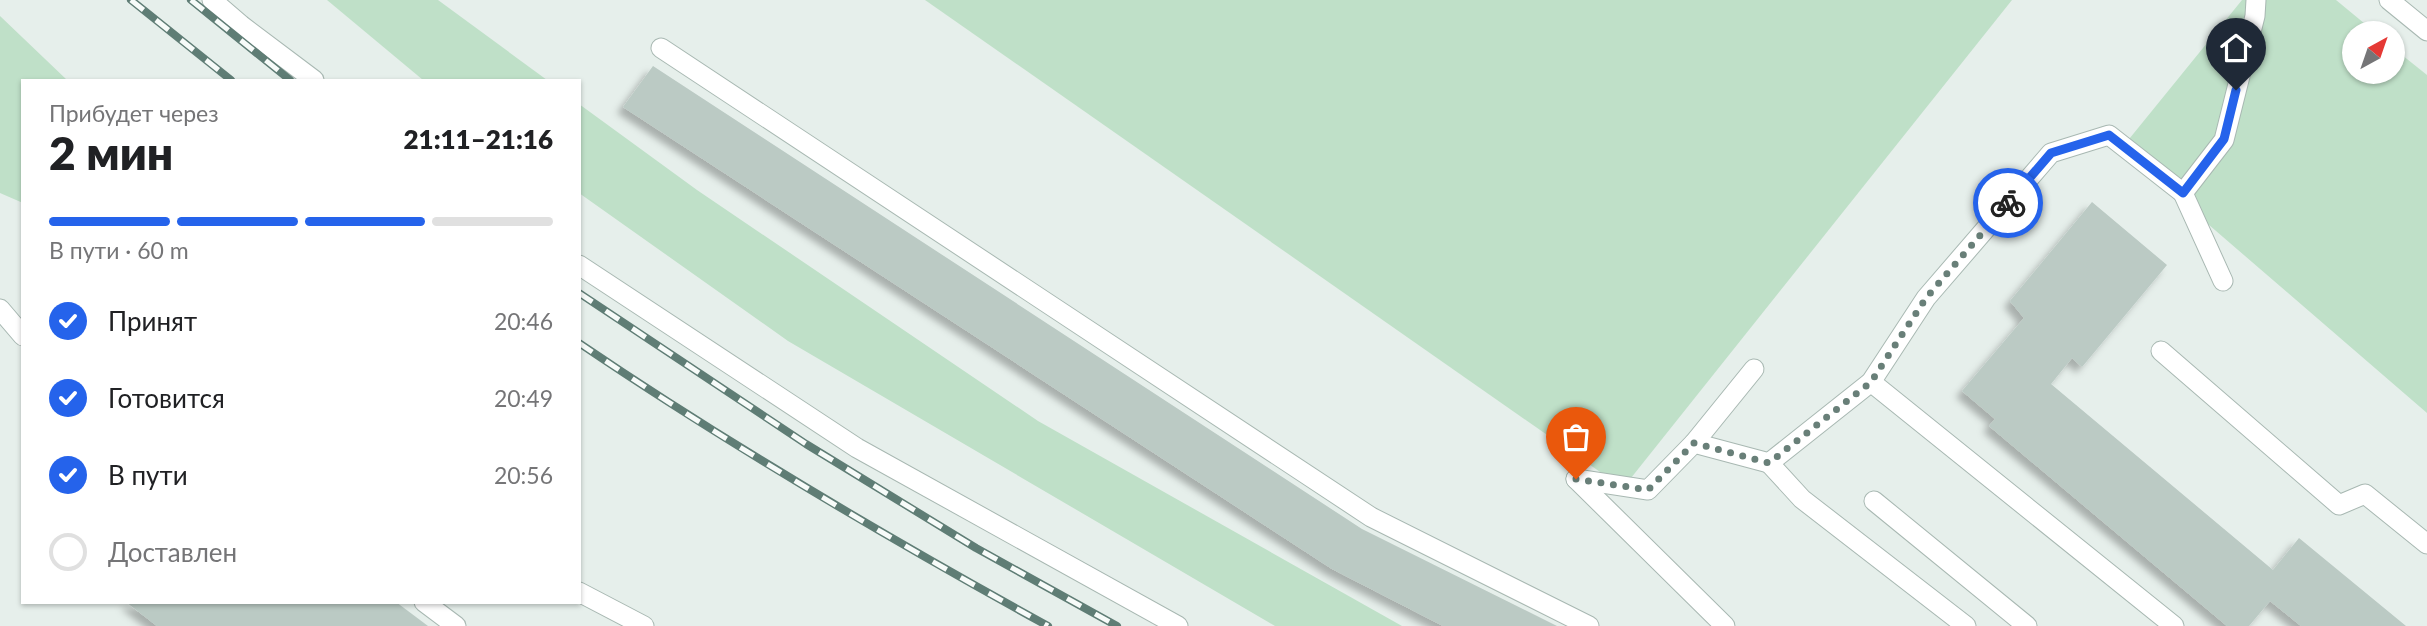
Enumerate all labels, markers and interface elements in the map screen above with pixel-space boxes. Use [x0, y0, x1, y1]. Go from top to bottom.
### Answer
pin [2206, 18, 2266, 90]
north arrow [2342, 21, 2404, 84]
map controls [2342, 21, 2405, 84]
icon: home [2217, 29, 2255, 67]
text: Прибудет через [49, 99, 219, 127]
text: 21:11–21:16 [403, 123, 553, 155]
text: 2 мин [49, 125, 173, 180]
courier [1973, 168, 2043, 238]
icon: bike [1989, 184, 2027, 222]
text: В пути · 60 m [49, 236, 189, 264]
icon: check [49, 302, 87, 340]
text: Принят [108, 305, 197, 337]
text: 20:46 [494, 307, 553, 335]
icon: check [49, 379, 87, 417]
text: Готовится [108, 382, 225, 414]
text: 20:49 [494, 384, 553, 412]
pin [1546, 407, 1606, 479]
icon: bag [1557, 418, 1595, 456]
icon: check [49, 456, 87, 494]
text: В пути [108, 459, 188, 491]
text: 20:56 [494, 461, 553, 489]
text: Доставлен [108, 536, 237, 568]

